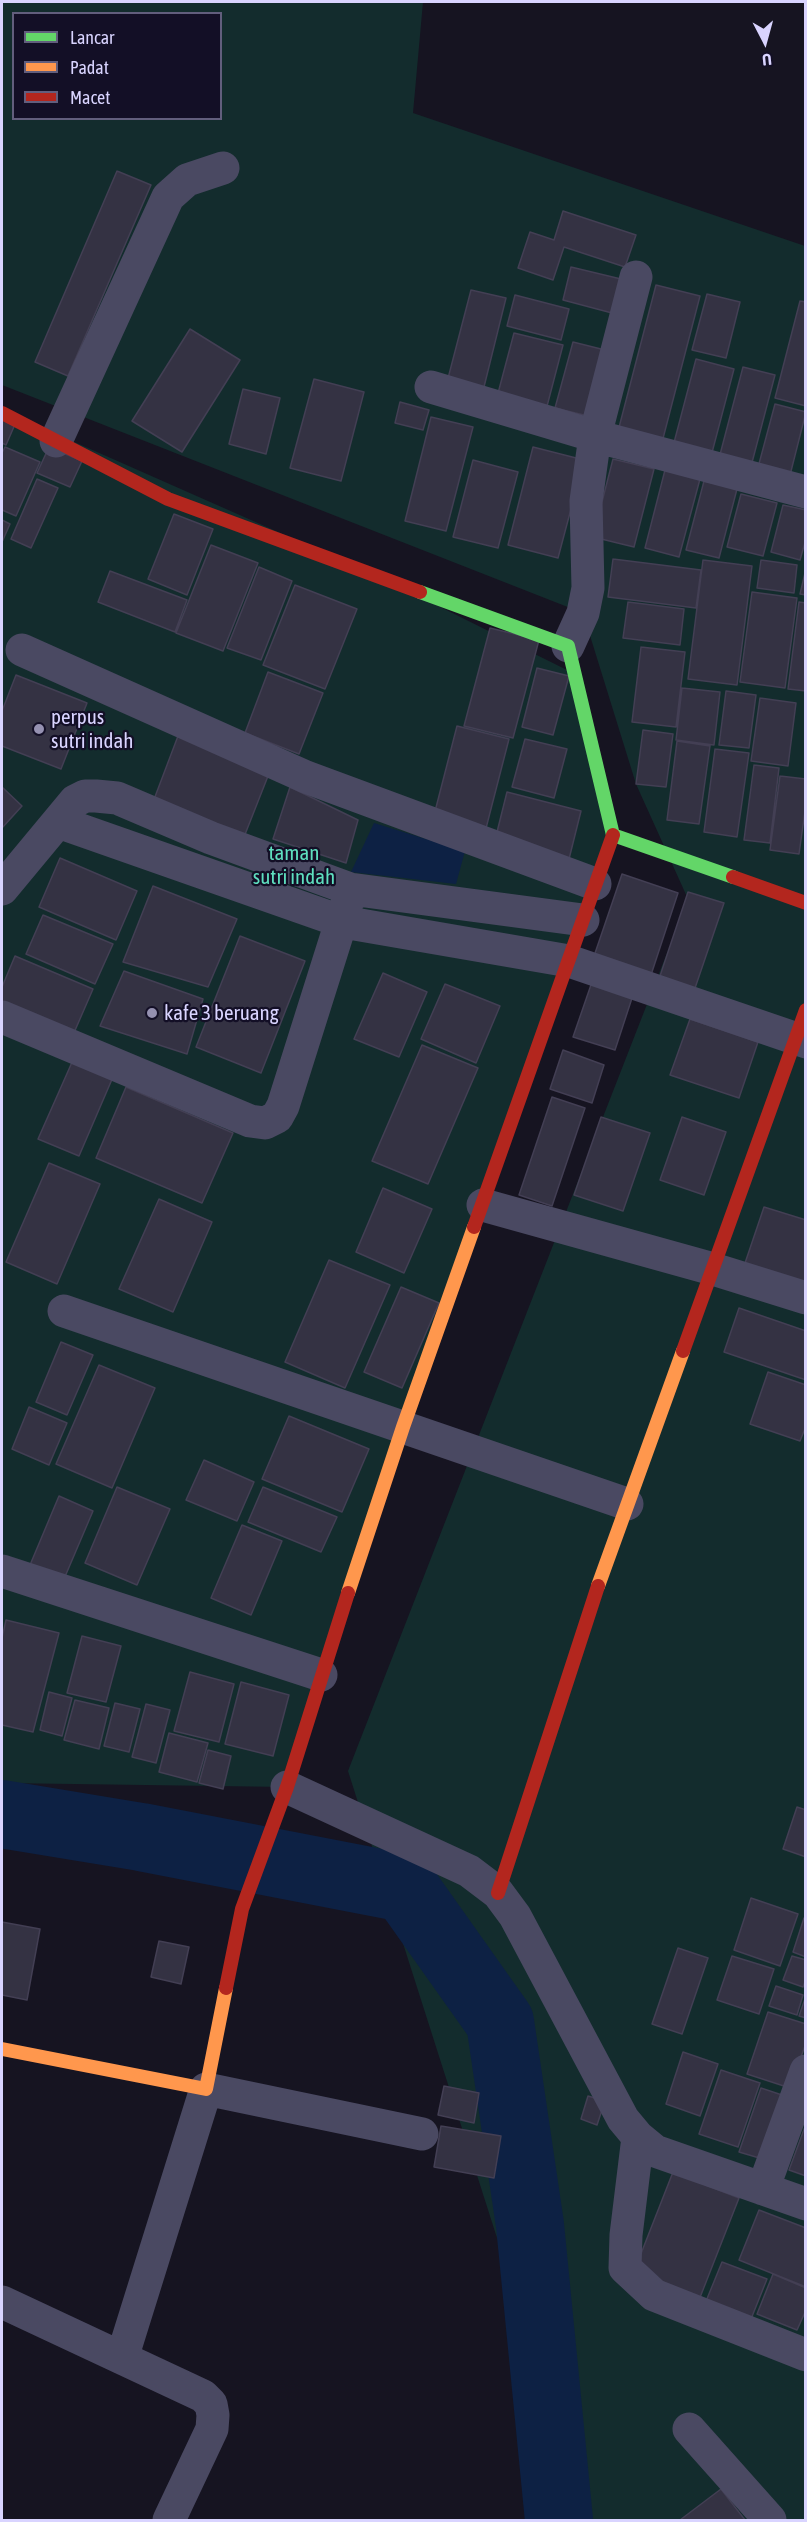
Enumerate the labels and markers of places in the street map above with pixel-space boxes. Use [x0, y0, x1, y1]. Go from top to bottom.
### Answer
place label: perpus sutri indah [51, 704, 133, 754]
marker: perpus sutri indah [32, 722, 46, 736]
place label: kafe 3 beruang [164, 1000, 279, 1026]
marker: kafe 3 beruang [145, 1006, 159, 1020]

